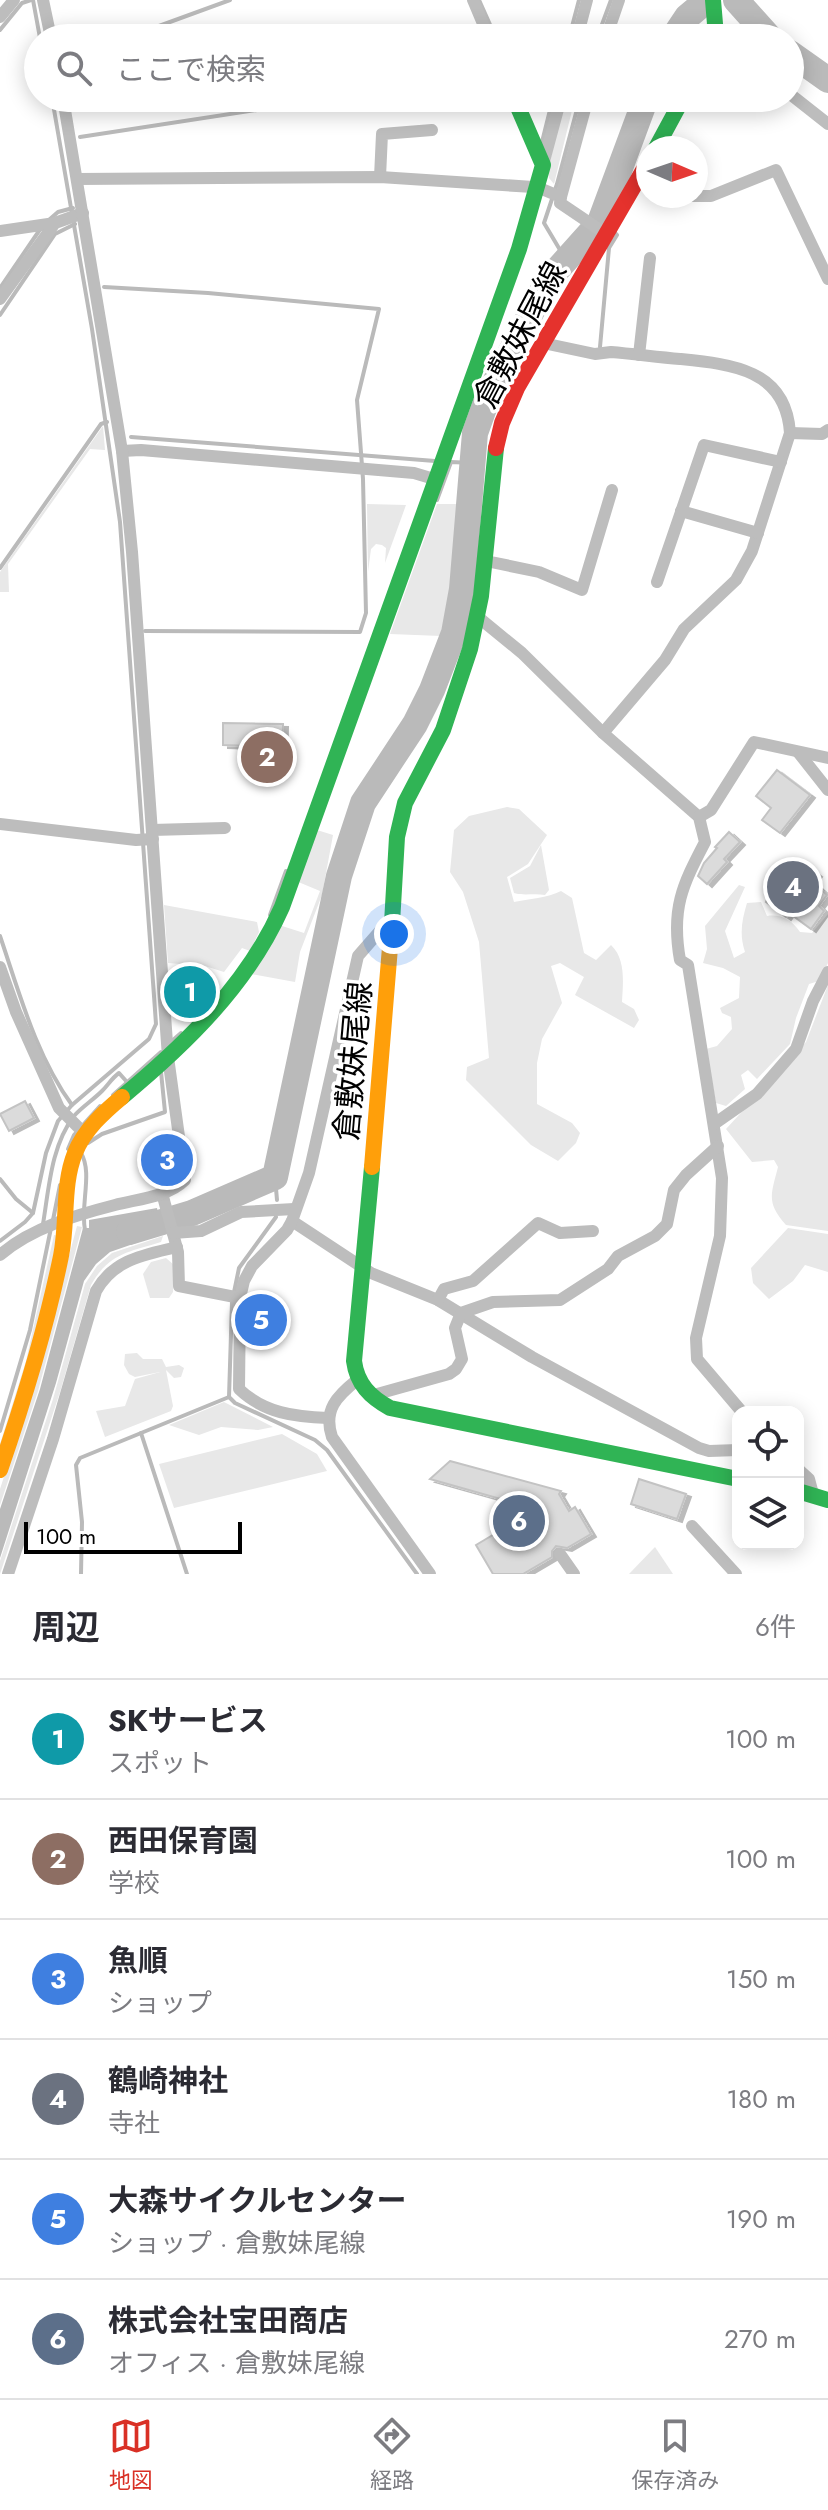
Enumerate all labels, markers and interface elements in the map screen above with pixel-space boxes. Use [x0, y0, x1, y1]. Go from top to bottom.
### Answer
search box [24, 24, 804, 112]
icon: search [52, 46, 96, 90]
text: ここで検索 [116, 48, 266, 91]
north arrow [636, 136, 708, 208]
street label: 倉敷妹尾線 [462, 254, 578, 416]
pin: 2 [241, 727, 293, 787]
pin: 4 [767, 857, 819, 917]
your location [374, 914, 414, 954]
pin: 1 [164, 962, 216, 1022]
street label: 倉敷妹尾線 [323, 979, 383, 1143]
pin: 3 [141, 1130, 193, 1190]
pin: 5 [235, 1290, 287, 1350]
map controls [732, 1406, 804, 1550]
button: locate [732, 1406, 804, 1478]
button: layers [732, 1478, 804, 1550]
pin: 6 [493, 1491, 545, 1551]
scale bar [24, 1518, 242, 1554]
text: 100 m [36, 1520, 96, 1552]
text: 周辺 [32, 1603, 100, 1652]
text: 6件 [755, 1608, 796, 1646]
text: SKサービス [108, 1699, 268, 1742]
text: 1 [51, 1720, 65, 1758]
text: 100 m [725, 1720, 796, 1758]
text: スポット [108, 1744, 212, 1782]
text: 西田保育園 [108, 1819, 258, 1862]
text: 2 [49, 1840, 67, 1878]
text: 100 m [725, 1840, 796, 1878]
text: 学校 [108, 1864, 160, 1902]
text: 魚順 [108, 1939, 168, 1982]
text: 3 [50, 1960, 66, 1998]
text: 150 m [726, 1960, 796, 1998]
text: ショップ [108, 1984, 212, 2022]
text: 鶴崎神社 [108, 2059, 228, 2102]
text: 4 [49, 2080, 67, 2118]
text: 180 m [726, 2080, 796, 2118]
text: 寺社 [108, 2104, 160, 2142]
text: 大森サイクルセンター [108, 2179, 407, 2222]
text: 5 [50, 2200, 66, 2238]
text: 190 m [726, 2200, 796, 2238]
text: ショップ · 倉敷妹尾線 [108, 2224, 365, 2262]
text: 株式会社宝田商店 [108, 2299, 348, 2342]
text: 6 [49, 2320, 67, 2358]
text: 270 m [724, 2320, 796, 2358]
text: オフィス · 倉敷妹尾線 [108, 2344, 365, 2382]
tab: 地図 [109, 2414, 153, 2496]
tab: 経路 [370, 2414, 414, 2496]
tab: 保存済み [631, 2414, 719, 2496]

